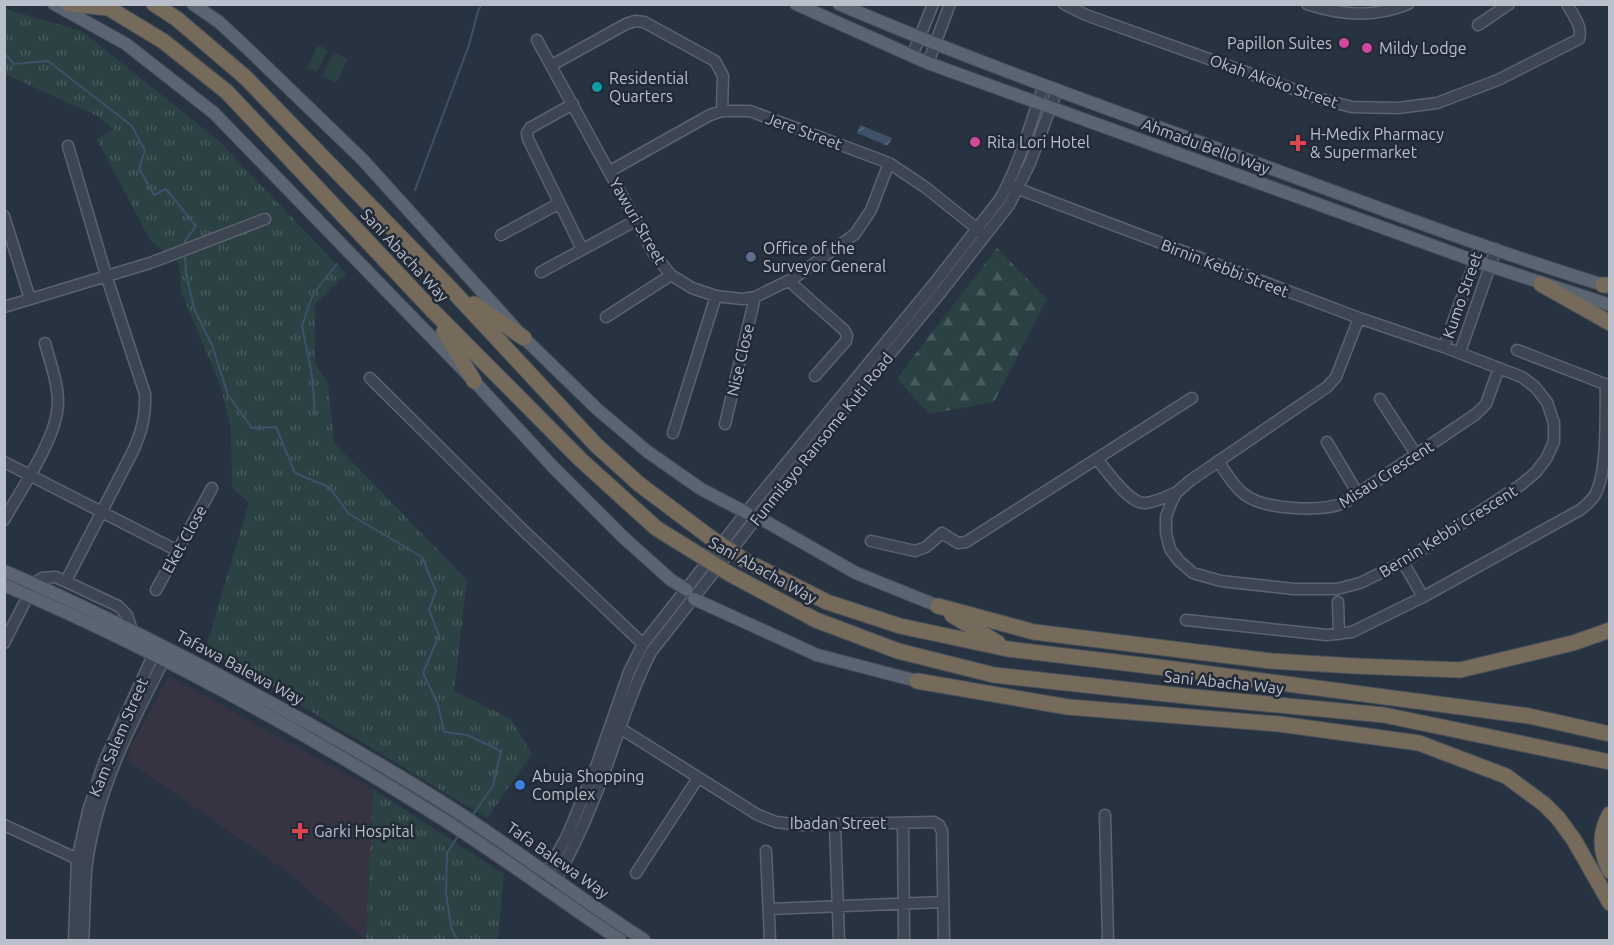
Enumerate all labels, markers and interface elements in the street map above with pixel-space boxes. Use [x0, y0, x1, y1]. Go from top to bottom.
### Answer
place label: Papillon Suites [1227, 34, 1332, 52]
marker: Papillon Suites [1337, 36, 1351, 50]
place label: Mildy Lodge [1379, 39, 1467, 57]
marker: Mildy Lodge [1360, 41, 1374, 55]
street label: Okah Akoko Street [1207, 51, 1341, 112]
place label: Residential Quarters [609, 69, 689, 105]
marker: Residential Quarters [590, 80, 604, 94]
street label: Jere Street [763, 109, 845, 153]
street label: Ahmadu Bello Way [1140, 115, 1273, 178]
place label: H-Medix Pharmacy & Supermarket [1310, 125, 1444, 161]
place label: Rita Lori Hotel [987, 133, 1090, 151]
marker: Rita Lori Hotel [968, 135, 982, 149]
marker: H-Medix Pharmacy & Supermarket [1291, 136, 1305, 150]
street label: Yawuri Street [606, 175, 670, 268]
street label: Sani Abacha Way [357, 205, 453, 305]
street label: Birnin Kebbi Street [1159, 235, 1292, 301]
place label: Office of the Surveyor General [763, 239, 886, 275]
street label: Kumo Street [1439, 249, 1485, 341]
marker: Office of the Surveyor General [744, 250, 758, 264]
street label: Nise Close [723, 322, 757, 398]
street label: Funmilayo Ransome Kuti Road [746, 349, 896, 529]
street label: Misau Crescent [1335, 436, 1437, 511]
street label: Bernin Kebbi Crescent [1376, 481, 1521, 581]
street label: Eket Close [158, 502, 210, 576]
street label: Sani Abacha Way [706, 533, 820, 607]
street label: Tafawa Balewa Way [173, 626, 307, 708]
street label: Sani Abacha Way [1163, 667, 1285, 697]
street label: Kam Salem Street [85, 674, 151, 799]
place label: Abuja Shopping Complex [532, 767, 645, 803]
marker: Abuja Shopping Complex [513, 778, 527, 792]
street label: Ibadan Street [790, 814, 887, 832]
street label: Tafa Balewa Way [503, 818, 613, 902]
marker: Garki Hospital [291, 822, 309, 840]
place label: Garki Hospital [314, 822, 414, 840]

